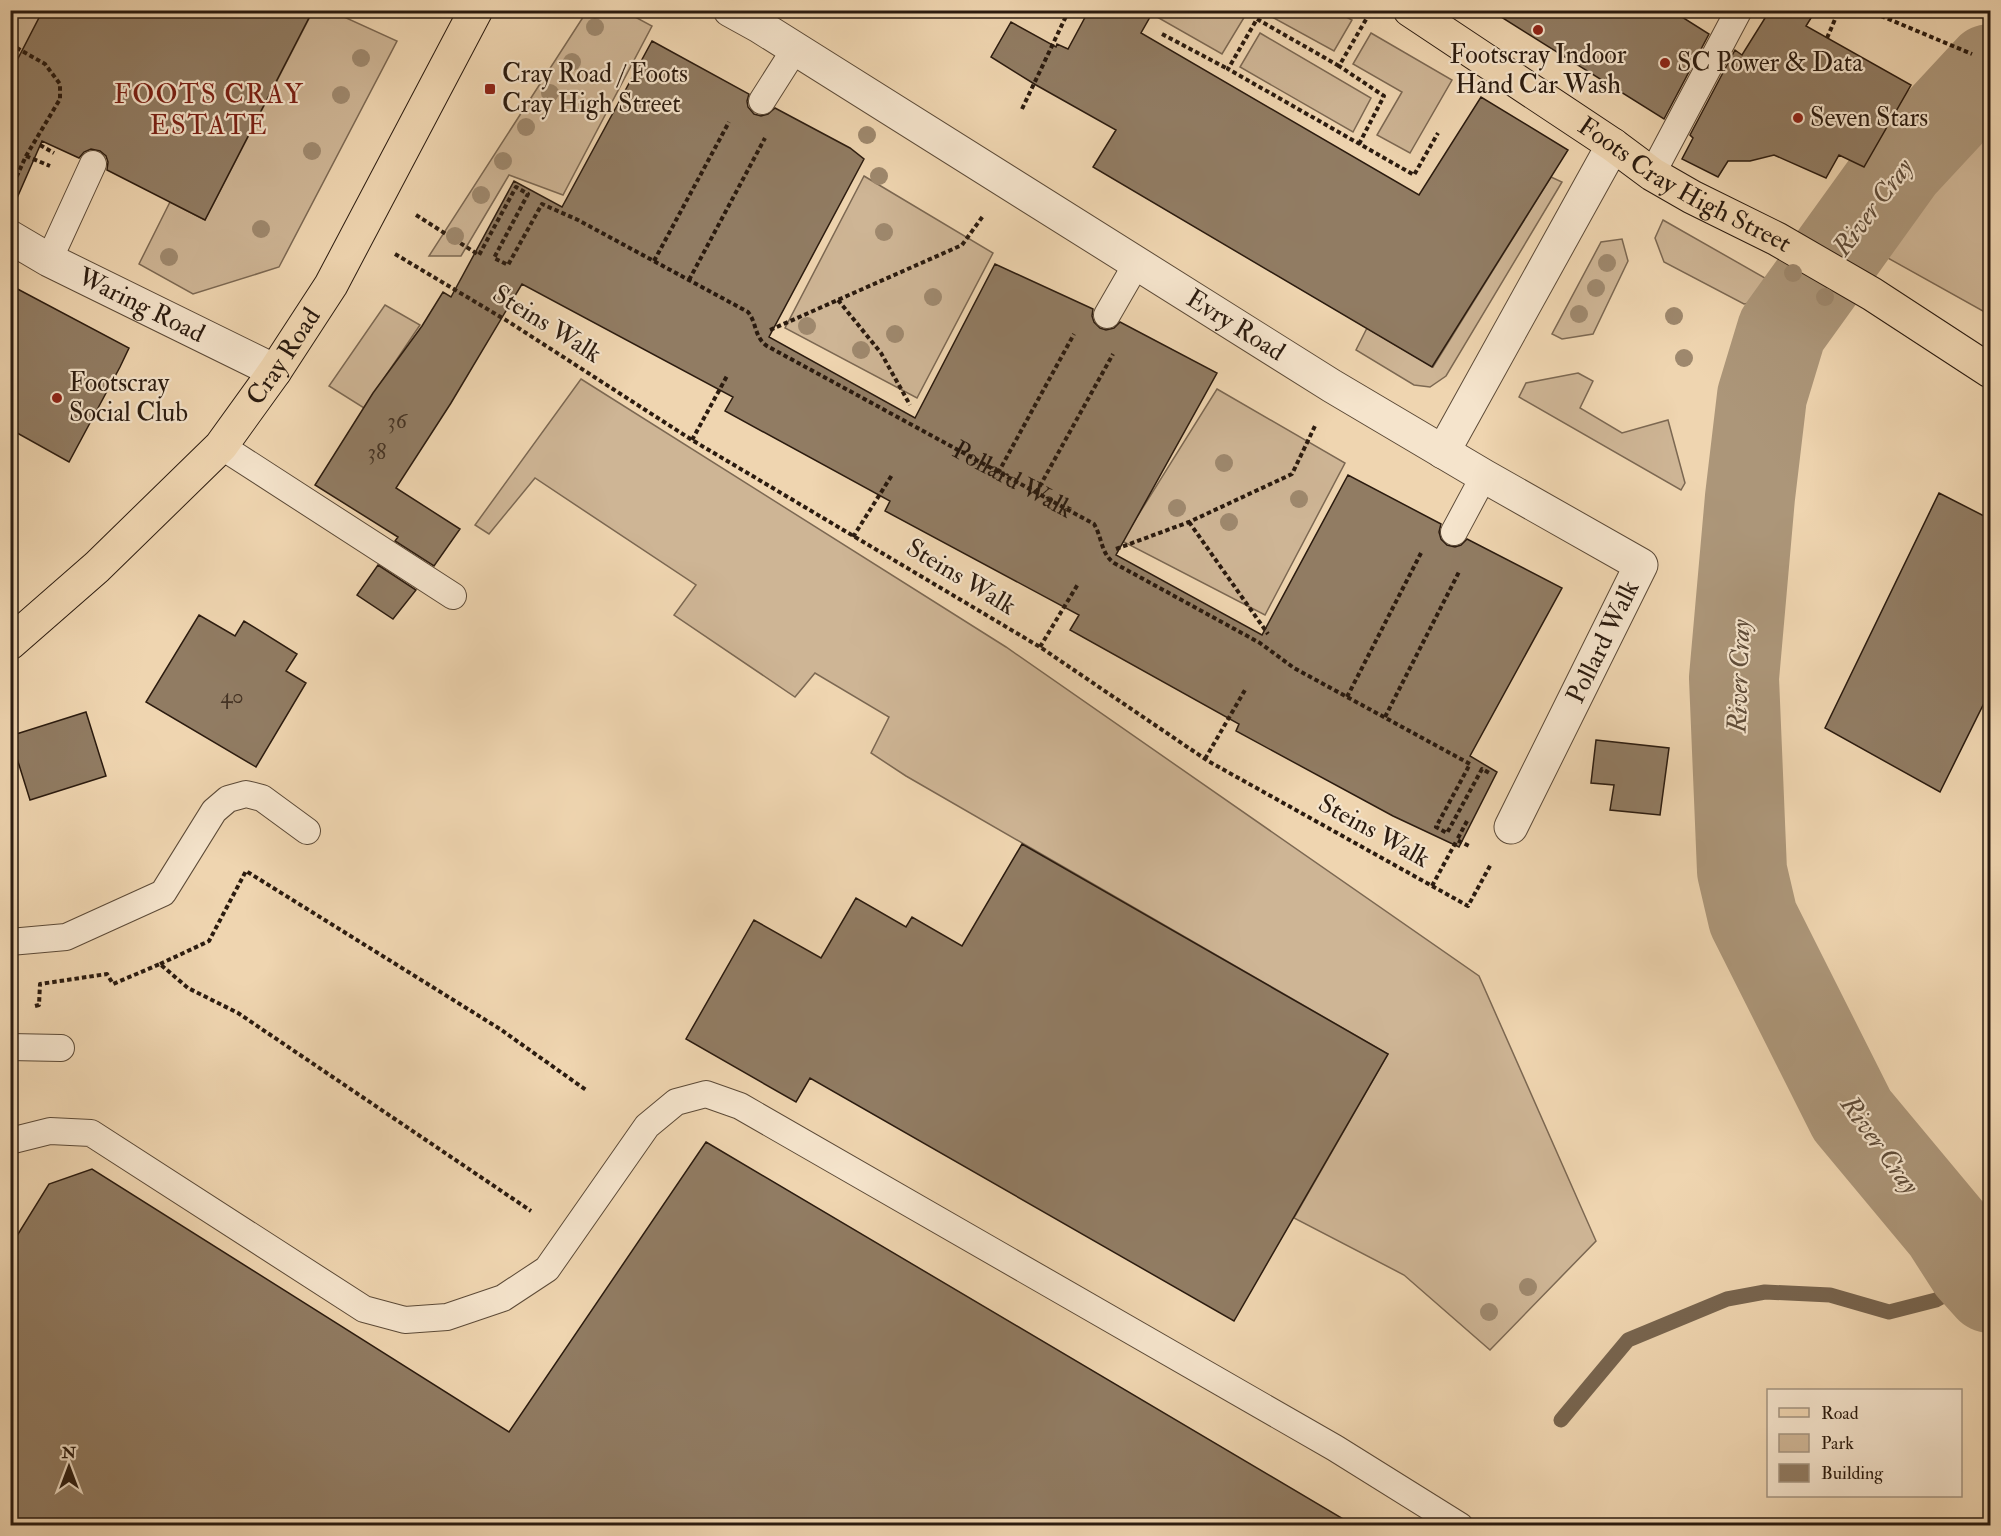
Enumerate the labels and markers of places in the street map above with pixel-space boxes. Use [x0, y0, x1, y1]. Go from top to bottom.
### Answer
marker: Footscray Indoor Hand Car Wash [1531, 23, 1545, 37]
place label: Footscray Indoor Hand Car Wash [1450, 39, 1627, 101]
place label: SC Power & Data [1677, 47, 1863, 79]
marker: SC Power & Data [1658, 56, 1672, 70]
place label: Cray Road / Foots Cray High Street [502, 58, 688, 120]
marker: Cray Road / Foots Cray High Street [483, 82, 497, 96]
place label: Seven Stars [1810, 102, 1928, 134]
marker: Seven Stars [1791, 111, 1805, 125]
place label: Footscray Social Club [69, 367, 188, 429]
marker: Footscray Social Club [50, 391, 64, 405]

